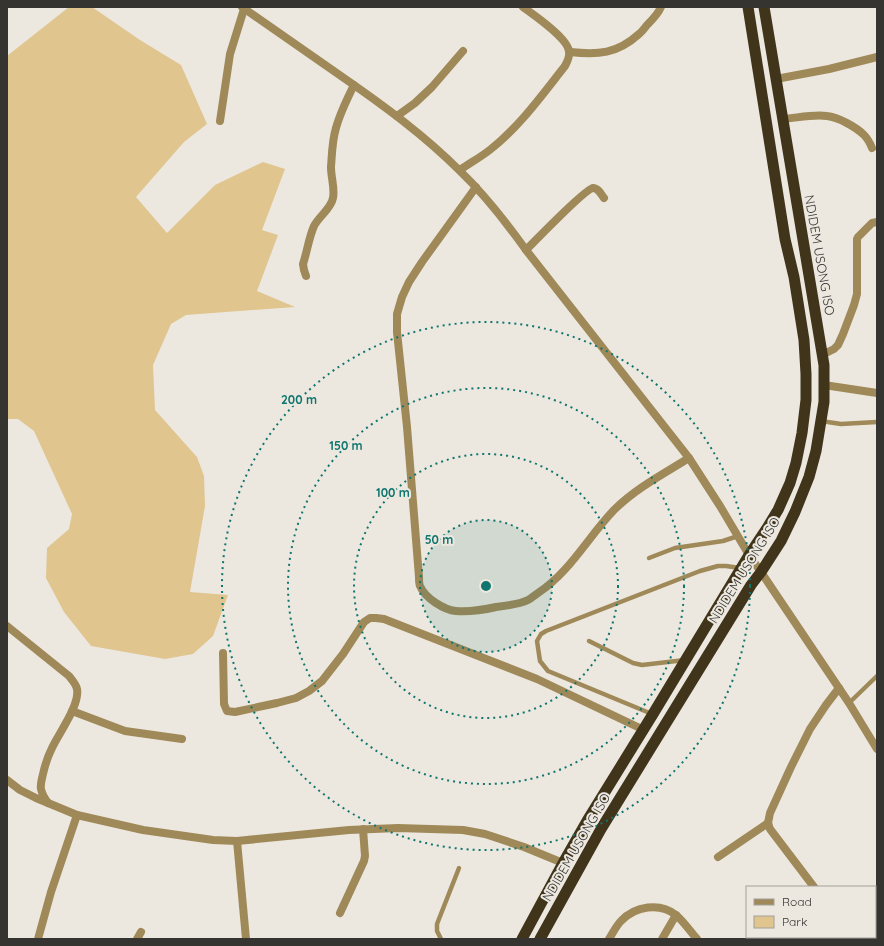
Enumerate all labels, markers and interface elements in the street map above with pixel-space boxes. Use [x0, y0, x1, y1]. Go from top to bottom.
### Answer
street label: NDIDEM USONG ISO [802, 194, 838, 317]
text: 200 m [281, 392, 317, 407]
text: 150 m [329, 438, 363, 453]
text: 100 m [376, 485, 410, 500]
street label: NDIDEM USONG ISO [705, 514, 783, 626]
text: 50 m [425, 532, 453, 547]
centre of rings [479, 579, 493, 593]
street label: NDIDEM USONG ISO [539, 790, 613, 904]
legend [746, 886, 876, 938]
text: Road [782, 894, 812, 909]
text: Park [782, 914, 807, 929]

